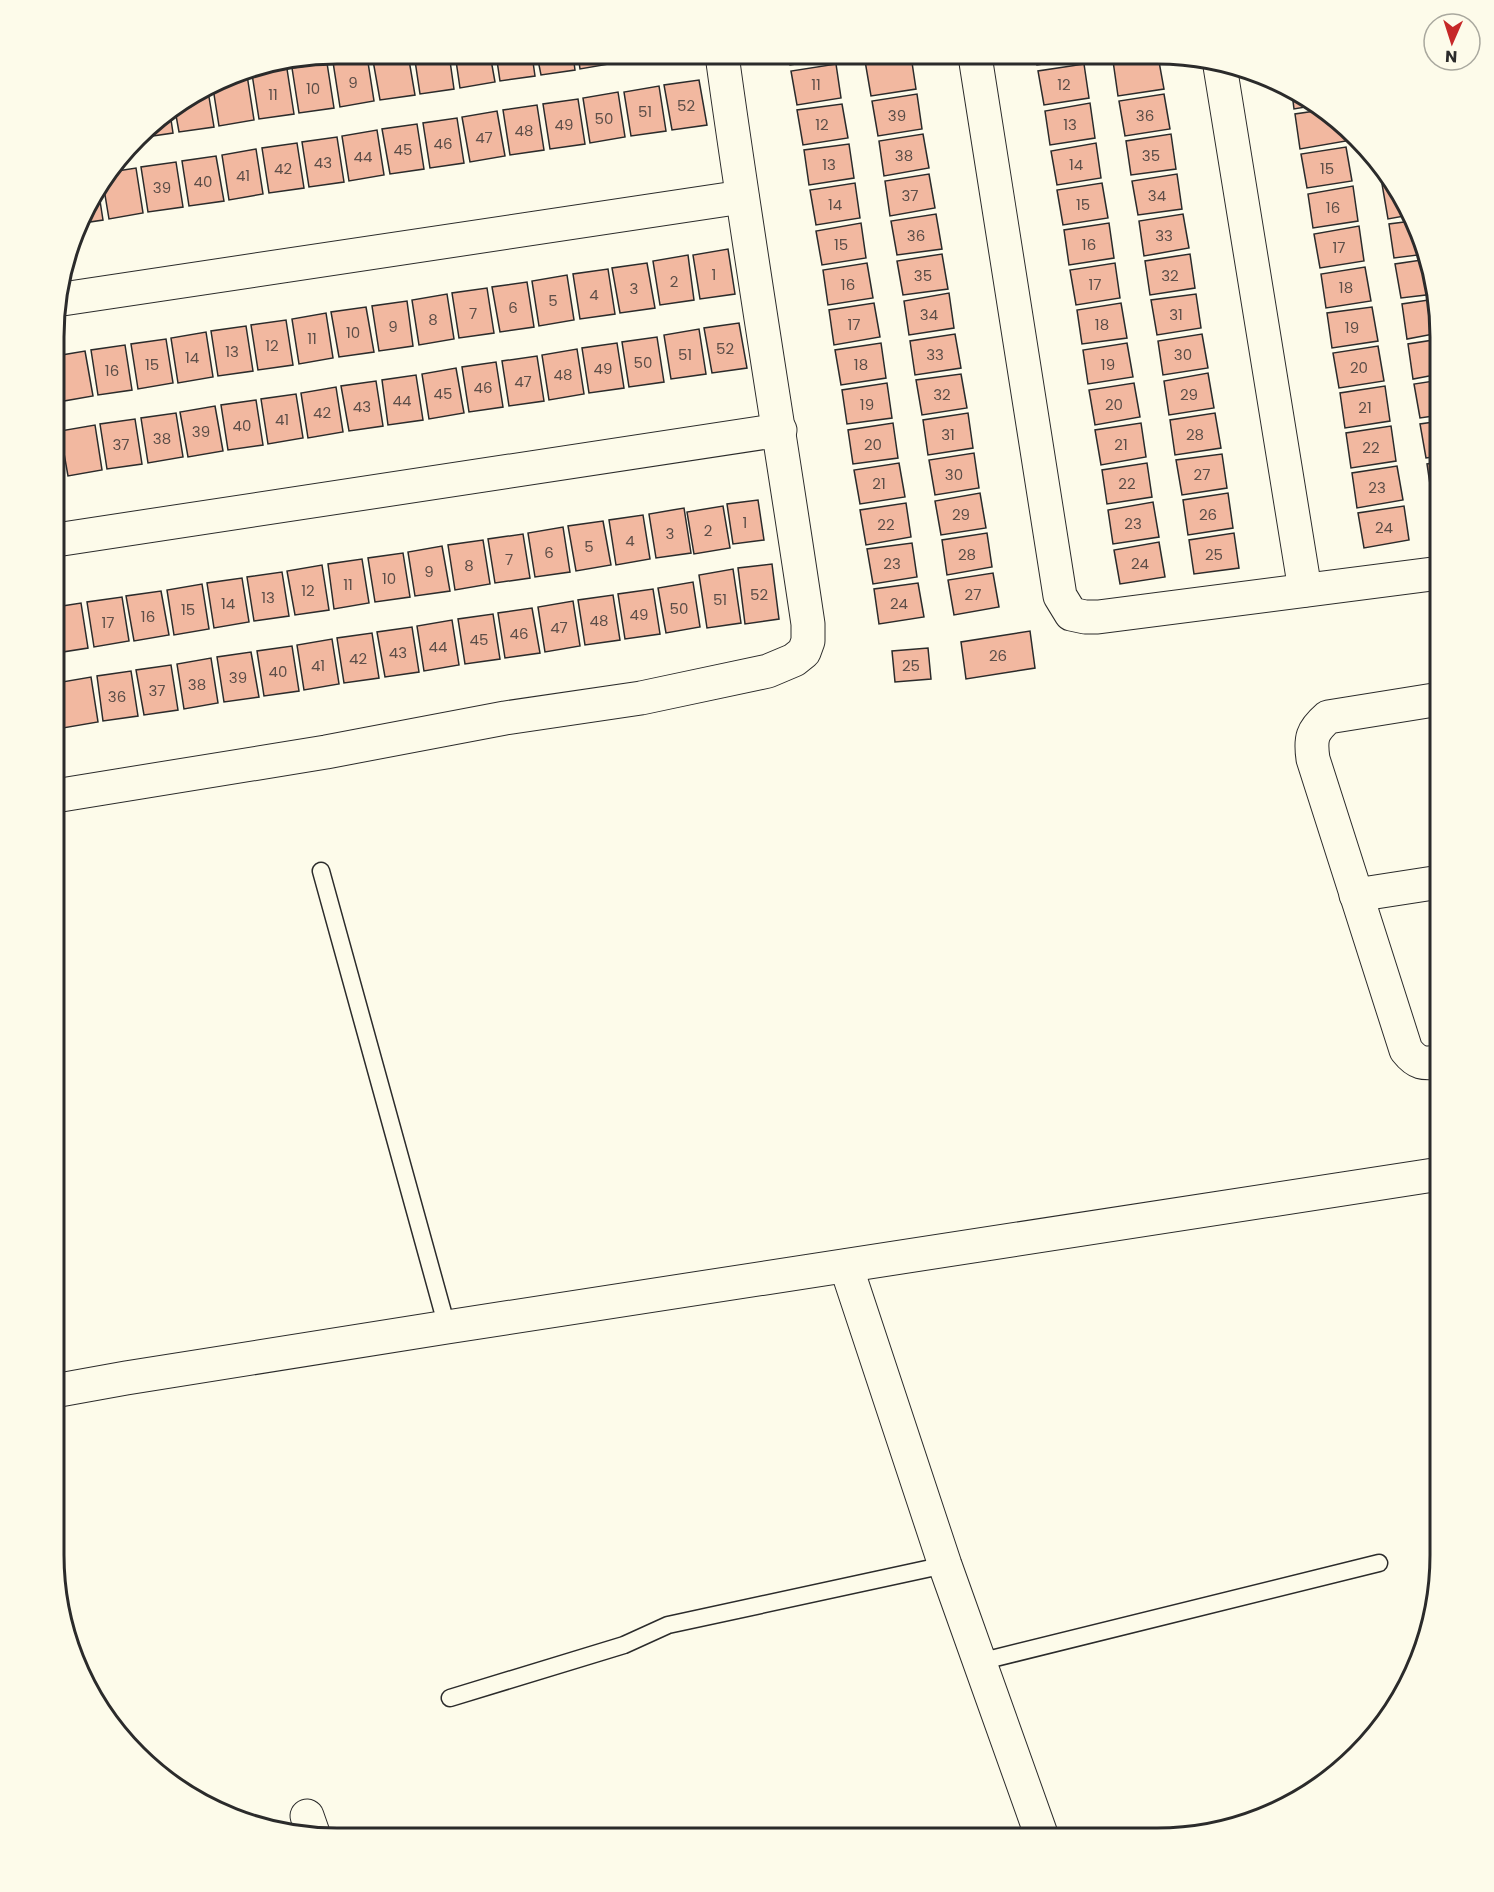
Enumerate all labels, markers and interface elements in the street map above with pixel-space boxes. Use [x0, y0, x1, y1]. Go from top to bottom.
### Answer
north arrow [1422, 12, 1482, 72]
text: N [1445, 45, 1458, 68]
house number: 9 [348, 72, 358, 93]
house number: 11 [811, 74, 821, 95]
house number: 12 [1057, 74, 1071, 95]
house number: 10 [306, 78, 320, 99]
house number: 11 [268, 84, 278, 105]
house number: 52 [677, 95, 695, 116]
house number: 51 [638, 101, 652, 122]
house number: 39 [888, 105, 906, 126]
house number: 36 [1136, 105, 1154, 126]
house number: 50 [595, 108, 613, 129]
house number: 49 [555, 114, 573, 135]
house number: 12 [815, 114, 829, 135]
house number: 13 [1063, 114, 1077, 135]
house number: 48 [515, 120, 533, 141]
house number: 47 [475, 127, 493, 148]
house number: 46 [434, 133, 452, 154]
house number: 45 [394, 139, 412, 160]
house number: 38 [895, 145, 913, 166]
house number: 35 [1142, 145, 1160, 166]
house number: 44 [354, 146, 372, 167]
house number: 43 [314, 152, 332, 173]
house number: 13 [822, 154, 836, 175]
house number: 14 [1069, 154, 1083, 175]
house number: 42 [274, 158, 292, 179]
house number: 15 [1320, 158, 1334, 179]
house number: 41 [236, 165, 250, 186]
house number: 40 [194, 171, 212, 192]
house number: 39 [153, 177, 171, 198]
house number: 37 [901, 185, 919, 206]
house number: 34 [1148, 185, 1166, 206]
house number: 14 [828, 194, 842, 215]
house number: 15 [1076, 194, 1090, 215]
house number: 16 [1326, 197, 1340, 218]
house number: 36 [907, 225, 925, 246]
house number: 33 [1155, 225, 1173, 246]
house number: 15 [834, 234, 848, 255]
house number: 16 [1082, 234, 1096, 255]
house number: 17 [1333, 237, 1346, 258]
house number: 1 [712, 264, 716, 285]
house number: 35 [914, 265, 932, 286]
house number: 32 [1161, 265, 1179, 286]
house number: 2 [670, 271, 678, 292]
house number: 16 [841, 274, 855, 295]
house number: 17 [1089, 274, 1102, 295]
house number: 18 [1339, 277, 1353, 298]
house number: 3 [630, 278, 638, 299]
house number: 4 [589, 284, 599, 305]
house number: 5 [548, 290, 558, 311]
house number: 6 [508, 297, 518, 318]
house number: 7 [469, 303, 477, 324]
house number: 34 [920, 304, 938, 325]
house number: 31 [1169, 304, 1183, 325]
house number: 8 [428, 309, 438, 330]
house number: 17 [848, 314, 861, 335]
house number: 18 [1095, 314, 1109, 335]
house number: 9 [388, 316, 398, 337]
house number: 19 [1345, 317, 1359, 338]
house number: 10 [346, 322, 360, 343]
house number: 11 [307, 328, 317, 349]
house number: 12 [265, 335, 279, 356]
house number: 52 [716, 338, 734, 359]
house number: 13 [225, 341, 239, 362]
house number: 51 [678, 344, 692, 365]
house number: 33 [926, 344, 944, 365]
house number: 30 [1174, 344, 1192, 365]
house number: 14 [185, 347, 199, 368]
house number: 50 [634, 352, 652, 373]
house number: 15 [145, 354, 159, 375]
house number: 18 [854, 354, 868, 375]
house number: 19 [1101, 354, 1115, 375]
house number: 20 [1350, 357, 1368, 378]
house number: 49 [594, 358, 612, 379]
house number: 16 [105, 360, 119, 381]
house number: 48 [554, 364, 572, 385]
house number: 47 [514, 371, 532, 392]
house number: 46 [474, 377, 492, 398]
house number: 45 [434, 383, 452, 404]
house number: 32 [933, 384, 951, 405]
house number: 29 [1180, 384, 1198, 405]
house number: 44 [393, 390, 411, 411]
house number: 19 [860, 394, 874, 415]
house number: 20 [1105, 394, 1123, 415]
house number: 43 [353, 396, 371, 417]
house number: 21 [1358, 397, 1372, 418]
house number: 42 [313, 402, 331, 423]
house number: 41 [275, 409, 289, 430]
house number: 40 [233, 415, 251, 436]
house number: 39 [192, 421, 210, 442]
house number: 31 [941, 424, 955, 445]
house number: 28 [1186, 424, 1204, 445]
house number: 38 [153, 428, 171, 449]
house number: 37 [112, 434, 130, 455]
house number: 20 [864, 434, 882, 455]
house number: 21 [1114, 434, 1128, 455]
house number: 22 [1362, 437, 1380, 458]
house number: 30 [945, 464, 963, 485]
house number: 27 [1194, 464, 1210, 485]
house number: 21 [872, 473, 886, 494]
house number: 22 [1118, 473, 1136, 494]
house number: 23 [1368, 477, 1386, 498]
house number: 29 [952, 504, 970, 525]
house number: 26 [1199, 504, 1217, 525]
house number: 1 [743, 512, 747, 533]
house number: 23 [1124, 513, 1142, 534]
house number: 22 [877, 514, 895, 535]
house number: 24 [1375, 517, 1393, 538]
house number: 2 [704, 520, 712, 541]
house number: 3 [666, 523, 674, 544]
house number: 4 [625, 530, 635, 551]
house number: 5 [584, 536, 594, 557]
house number: 6 [544, 542, 554, 563]
house number: 28 [958, 544, 976, 565]
house number: 25 [1205, 544, 1223, 565]
house number: 7 [505, 549, 513, 570]
house number: 23 [883, 553, 901, 574]
house number: 24 [1131, 553, 1149, 574]
house number: 8 [464, 555, 474, 576]
house number: 9 [424, 561, 434, 582]
house number: 10 [382, 568, 396, 589]
house number: 11 [343, 574, 353, 595]
house number: 12 [301, 580, 315, 601]
house number: 52 [750, 584, 768, 605]
house number: 27 [965, 584, 981, 605]
house number: 13 [261, 587, 275, 608]
house number: 51 [713, 589, 727, 610]
house number: 14 [221, 593, 235, 614]
house number: 24 [890, 593, 908, 614]
house number: 50 [670, 598, 688, 619]
house number: 15 [181, 599, 195, 620]
house number: 49 [630, 604, 648, 625]
house number: 16 [141, 606, 155, 627]
house number: 48 [590, 610, 608, 631]
house number: 17 [102, 612, 115, 633]
house number: 47 [550, 617, 568, 638]
house number: 46 [510, 623, 528, 644]
house number: 45 [470, 629, 488, 650]
house number: 44 [429, 636, 447, 657]
house number: 43 [389, 642, 407, 663]
house number: 26 [989, 645, 1007, 666]
house number: 42 [349, 648, 367, 669]
house number: 41 [311, 655, 325, 676]
house number: 25 [902, 655, 920, 676]
house number: 40 [269, 661, 287, 682]
house number: 39 [229, 667, 247, 688]
house number: 38 [188, 674, 206, 695]
house number: 37 [148, 680, 166, 701]
house number: 36 [108, 686, 126, 707]

